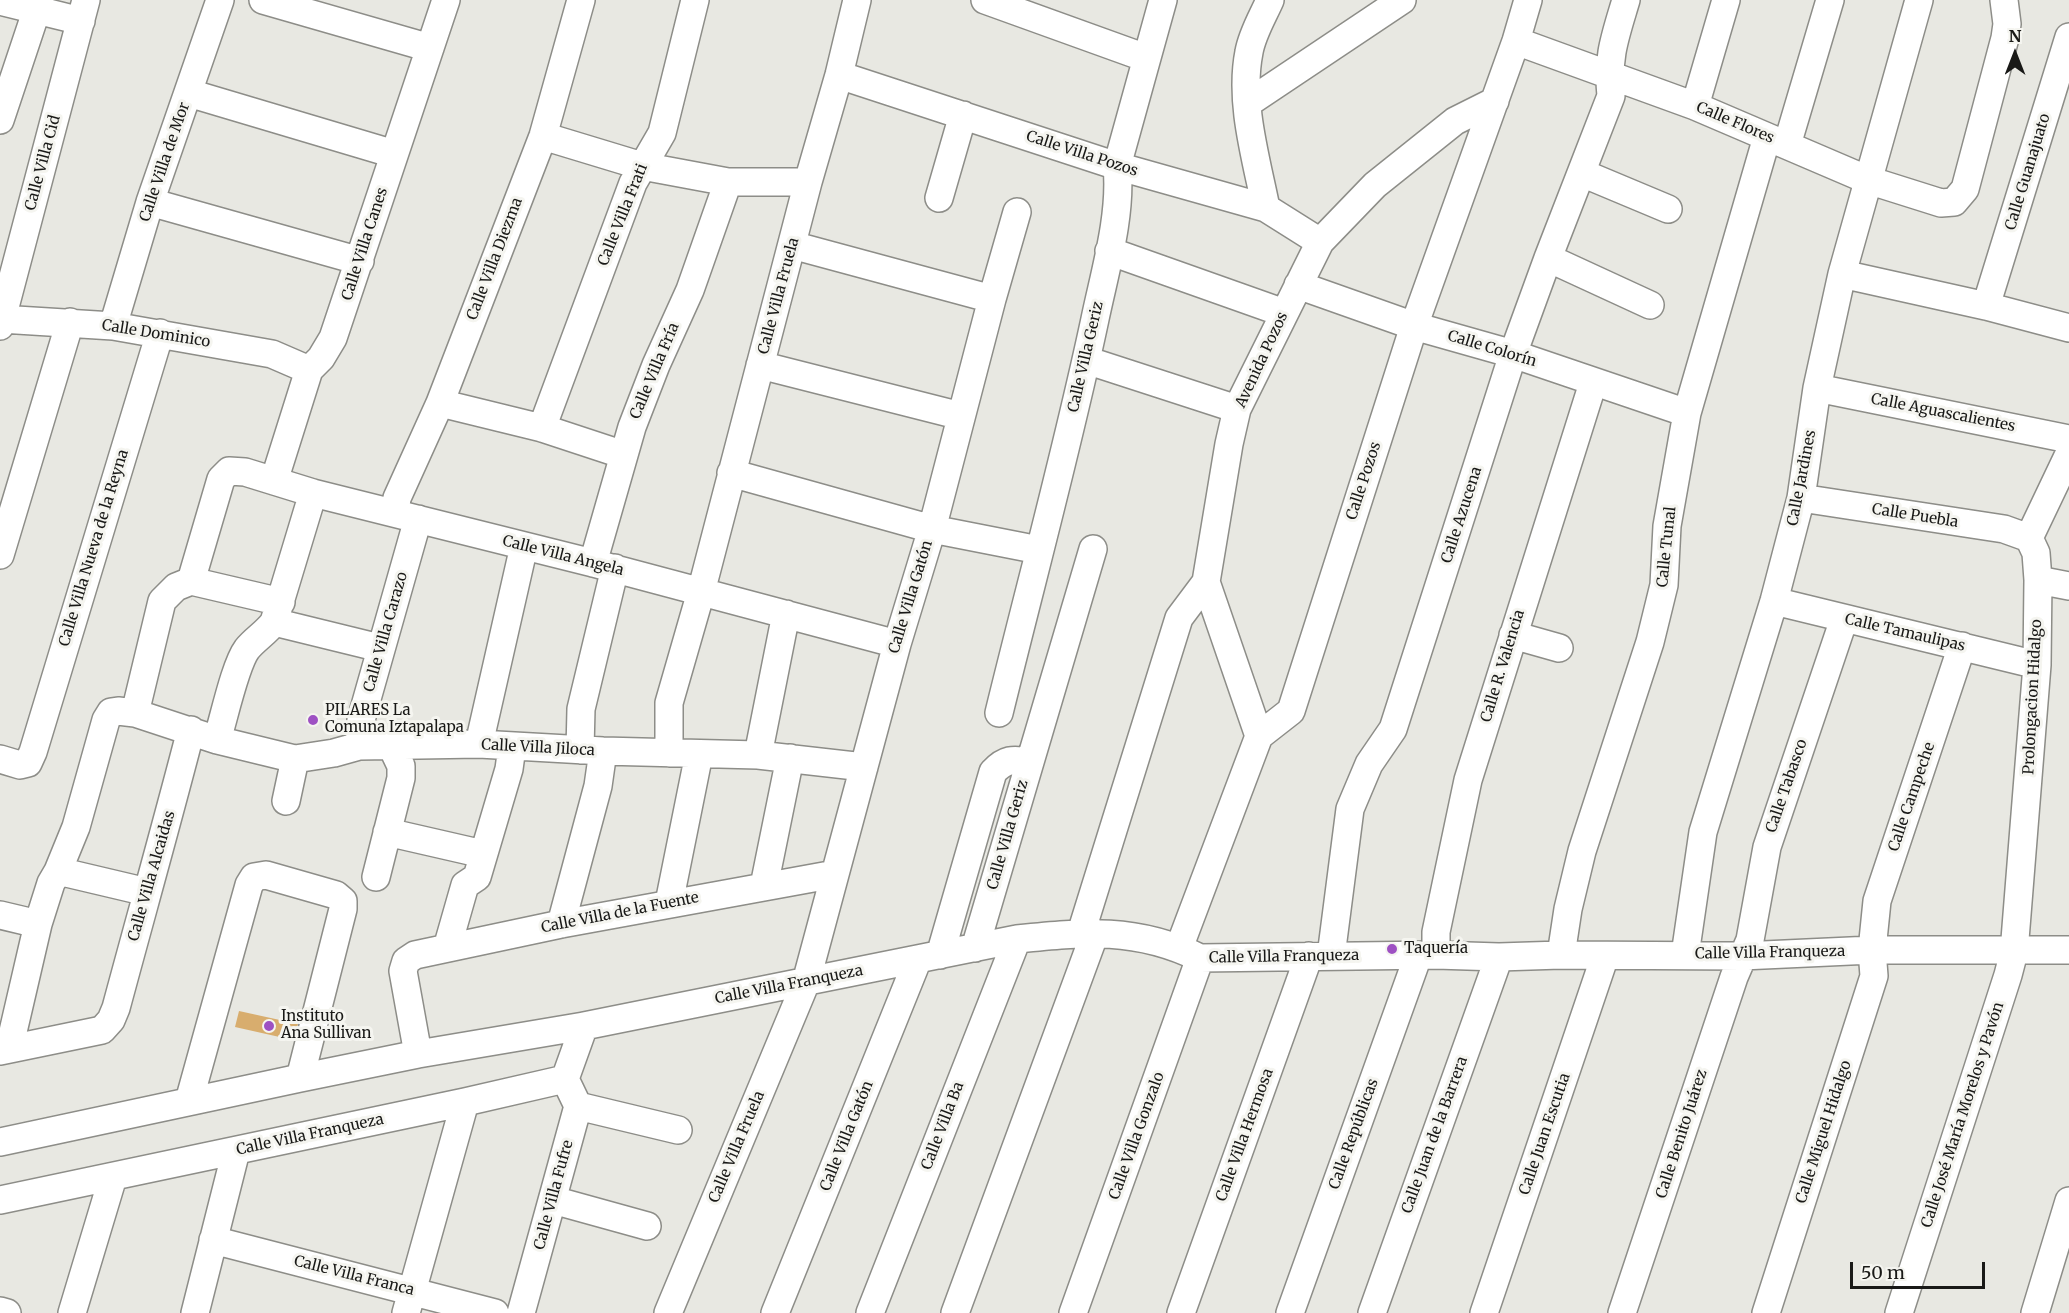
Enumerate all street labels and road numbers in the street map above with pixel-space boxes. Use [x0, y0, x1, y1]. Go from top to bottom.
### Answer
street label: Calle Flores [1693, 99, 1777, 147]
street label: Calle Villa de Mor [136, 100, 194, 224]
street label: Calle Guanajuato [2002, 112, 2054, 232]
street label: Calle Villa Cid [22, 113, 64, 213]
street label: Calle Villa Pozos [1024, 127, 1140, 181]
street label: Calle Villa Frati [594, 161, 652, 269]
street label: Calle Villa Canes [338, 185, 392, 303]
street label: Calle Villa Diezma [463, 195, 527, 323]
street label: Calle Villa Fruela [755, 236, 803, 356]
street label: Calle Villa Geriz [1065, 300, 1107, 414]
street label: Avenida Pozos [1232, 309, 1292, 411]
street label: Calle Dominico [100, 317, 212, 351]
street label: Calle Villa Fría [627, 320, 683, 422]
street label: Calle Colorín [1445, 327, 1539, 371]
street label: Calle Aguascalientes [1869, 390, 2017, 436]
street label: Calle Jardines [1784, 428, 1820, 528]
street label: Calle Pozos [1343, 440, 1385, 522]
street label: Calle Villa Nueva de la Reyna [55, 447, 133, 649]
street label: Calle Azucena [1438, 465, 1486, 565]
street label: Calle Puebla [1871, 500, 1959, 532]
street label: Calle Tunal [1654, 506, 1680, 588]
street label: Calle Villa Angela [501, 532, 625, 580]
street label: Calle Villa Gatón [885, 538, 937, 656]
street label: Calle Villa Carazo [360, 570, 412, 694]
street label: Calle R. Valencia [1477, 608, 1529, 724]
street label: Calle Tamaulipas [1843, 610, 1967, 656]
street label: Prolongacion Hidalgo [2020, 619, 2046, 775]
street label: Calle Villa Jiloca [481, 736, 595, 760]
street label: Calle Tabasco [1763, 737, 1811, 835]
street label: Calle Campeche [1885, 740, 1939, 854]
street label: Calle Villa Geriz [984, 778, 1032, 892]
street label: Calle Villa Alcaidas [125, 809, 179, 943]
street label: Calle Villa de la Fuente [540, 889, 700, 937]
street label: Calle Villa Franqueza [1695, 943, 1845, 963]
street label: Calle Villa Franqueza [1209, 947, 1359, 967]
street label: Calle Villa Franqueza [714, 962, 864, 1008]
street label: Calle José María Morelos y Pavón [1918, 1000, 2008, 1230]
street label: Calle Juan de la Barrera [1398, 1054, 1472, 1216]
street label: Calle Miguel Hidalgo [1792, 1058, 1856, 1206]
street label: Calle Villa Hermosa [1213, 1066, 1277, 1204]
street label: Calle Benito Juárez [1653, 1067, 1711, 1201]
street label: Calle Villa Gonzalo [1106, 1070, 1168, 1202]
street label: Calle Juan Escutia [1516, 1071, 1574, 1197]
street label: Calle Repúblicas [1326, 1076, 1382, 1192]
street label: Calle Villa Gatón [817, 1078, 877, 1194]
street label: Calle Villa Ba [918, 1079, 968, 1173]
street label: Calle Villa Fruela [705, 1088, 769, 1206]
street label: Calle Villa Franqueza [235, 1111, 385, 1159]
street label: Calle Villa Fufre [531, 1138, 577, 1252]
street label: Calle Villa Franca [292, 1252, 416, 1300]

